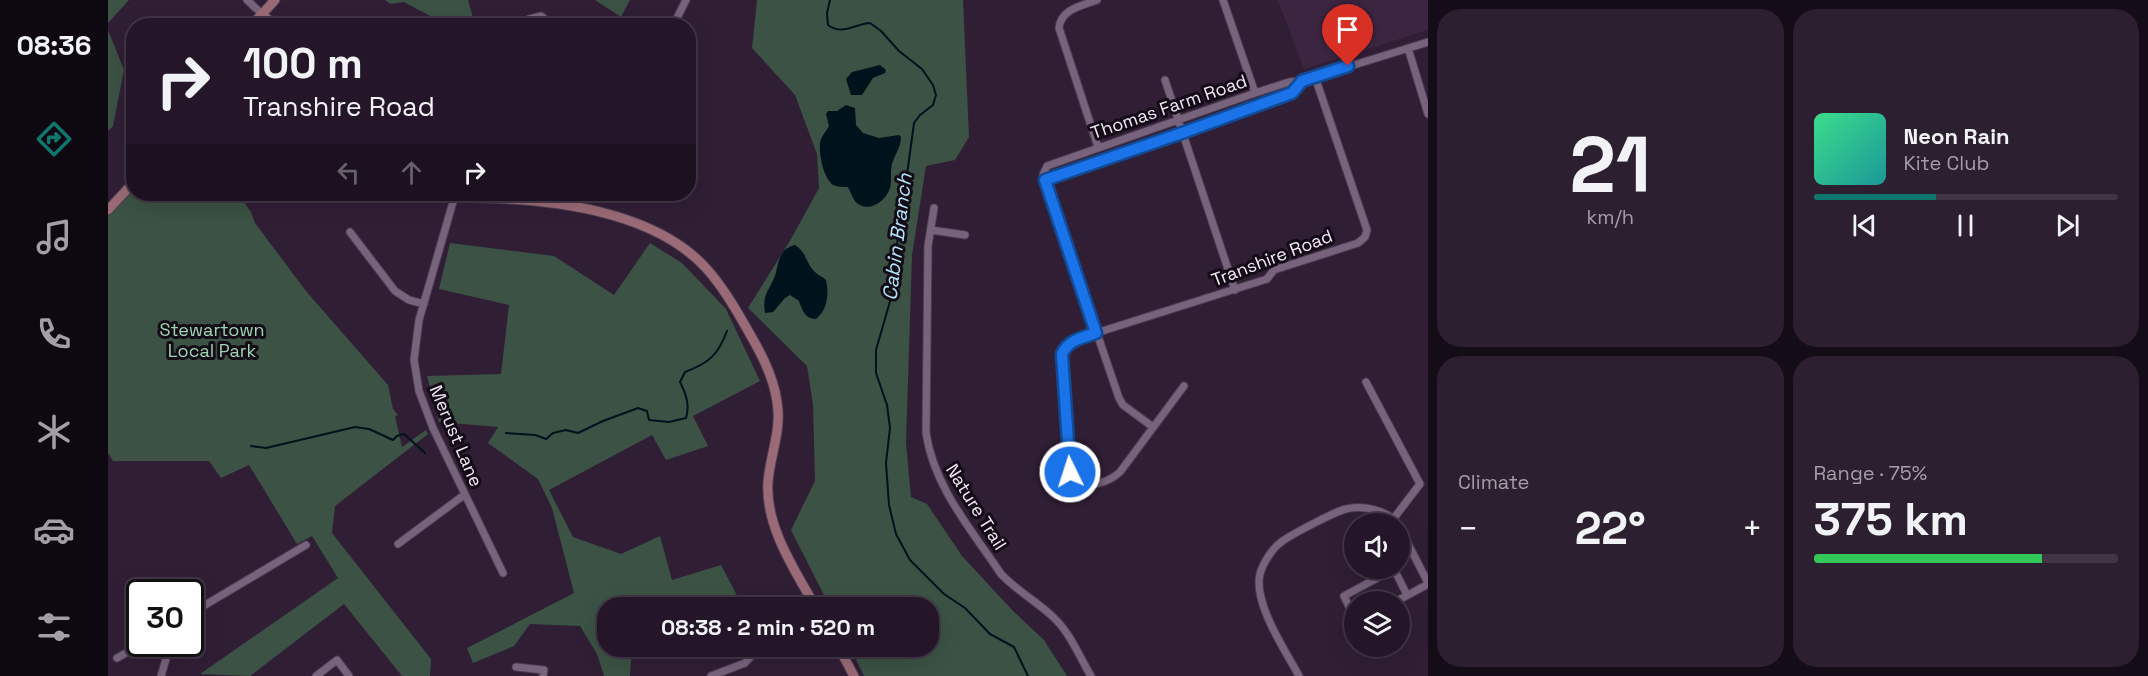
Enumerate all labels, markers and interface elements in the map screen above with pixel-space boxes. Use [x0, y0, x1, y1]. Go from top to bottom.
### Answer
pin [1322, 4, 1373, 66]
icon: arrive [1331, 13, 1364, 46]
text: 08:36 [17, 28, 91, 63]
text: 100 m [243, 37, 363, 90]
icon: right [144, 42, 222, 120]
street label: Thomas Farm Road [1088, 69, 1250, 144]
text: Transhire Road [243, 89, 435, 124]
text: 21 [1569, 115, 1651, 215]
icon: directions [33, 118, 75, 160]
text: Neon Rain [1904, 122, 2010, 150]
text: Kite Club [1904, 150, 1989, 176]
icon: left [332, 156, 365, 189]
icon: ahead [395, 156, 428, 189]
icon: right [458, 156, 491, 189]
water label: Cabin Branch [876, 171, 918, 302]
text: km/h [1586, 204, 1634, 230]
icon: previous [1848, 209, 1881, 242]
icon: pause [1949, 209, 1982, 242]
icon: next [2051, 209, 2084, 242]
icon: music [33, 216, 75, 258]
street label: Transhire Road [1208, 224, 1336, 291]
icon: phone [33, 313, 75, 355]
park label: Stewartown Local Park [159, 318, 265, 362]
street label: Merust Lane [425, 382, 488, 490]
icon: climate [33, 411, 75, 453]
position arrow [1038, 440, 1102, 504]
street label: Nature Trail [941, 459, 1012, 554]
text: Range · 75% [1814, 460, 1927, 486]
text: Climate [1458, 469, 1529, 495]
text: 375 km [1814, 491, 1968, 548]
text: 22° [1575, 500, 1646, 557]
text: − [1458, 508, 1478, 550]
text: + [1742, 508, 1762, 550]
icon: car [33, 509, 75, 551]
map controls [1344, 513, 1410, 657]
button: sound [1344, 513, 1410, 579]
speed limit sign: 30 [126, 579, 204, 657]
button: layers [1344, 591, 1410, 657]
icon: filters [33, 606, 75, 648]
text: 08:38 · 2 min · 520 m [661, 613, 875, 641]

